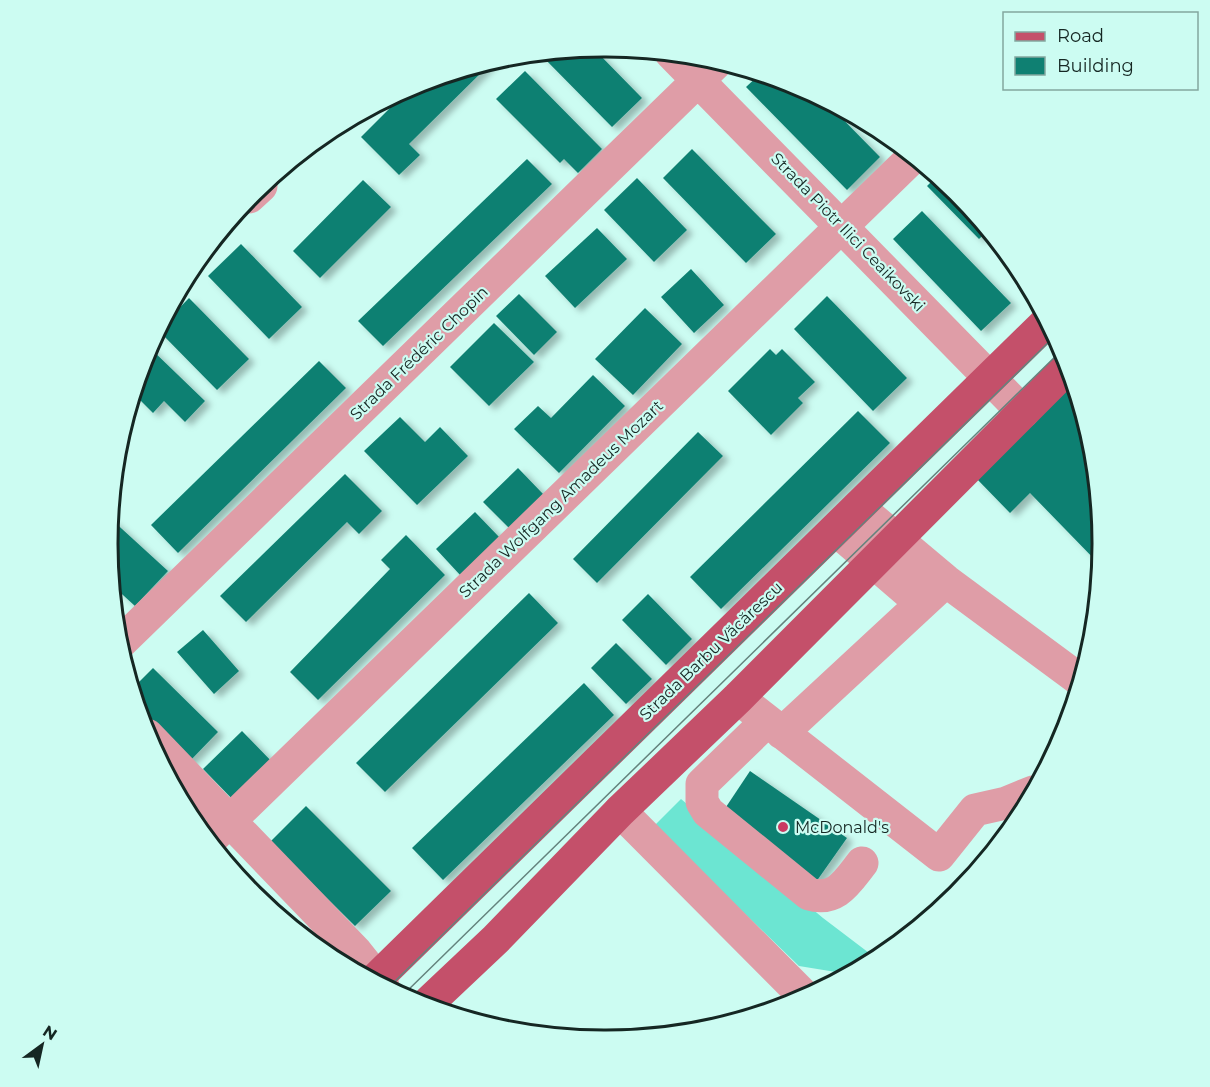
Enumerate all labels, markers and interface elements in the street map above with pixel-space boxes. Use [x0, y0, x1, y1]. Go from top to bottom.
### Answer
legend [1003, 12, 1198, 90]
text: Road [1057, 25, 1104, 47]
text: Building [1057, 55, 1134, 77]
street label: Strada Piotr Ilici Ceaikovski [767, 149, 929, 315]
street label: Strada Frédéric Chopin [346, 282, 492, 424]
street label: Strada Wolfgang Amadeus Mozart [455, 396, 667, 602]
street label: Strada Barbu Văcărescu [636, 578, 786, 724]
place label: McDonald's [795, 818, 889, 837]
marker: McDonald's [776, 820, 790, 834]
north arrow [12, 1015, 72, 1075]
text: N [39, 1021, 60, 1044]

